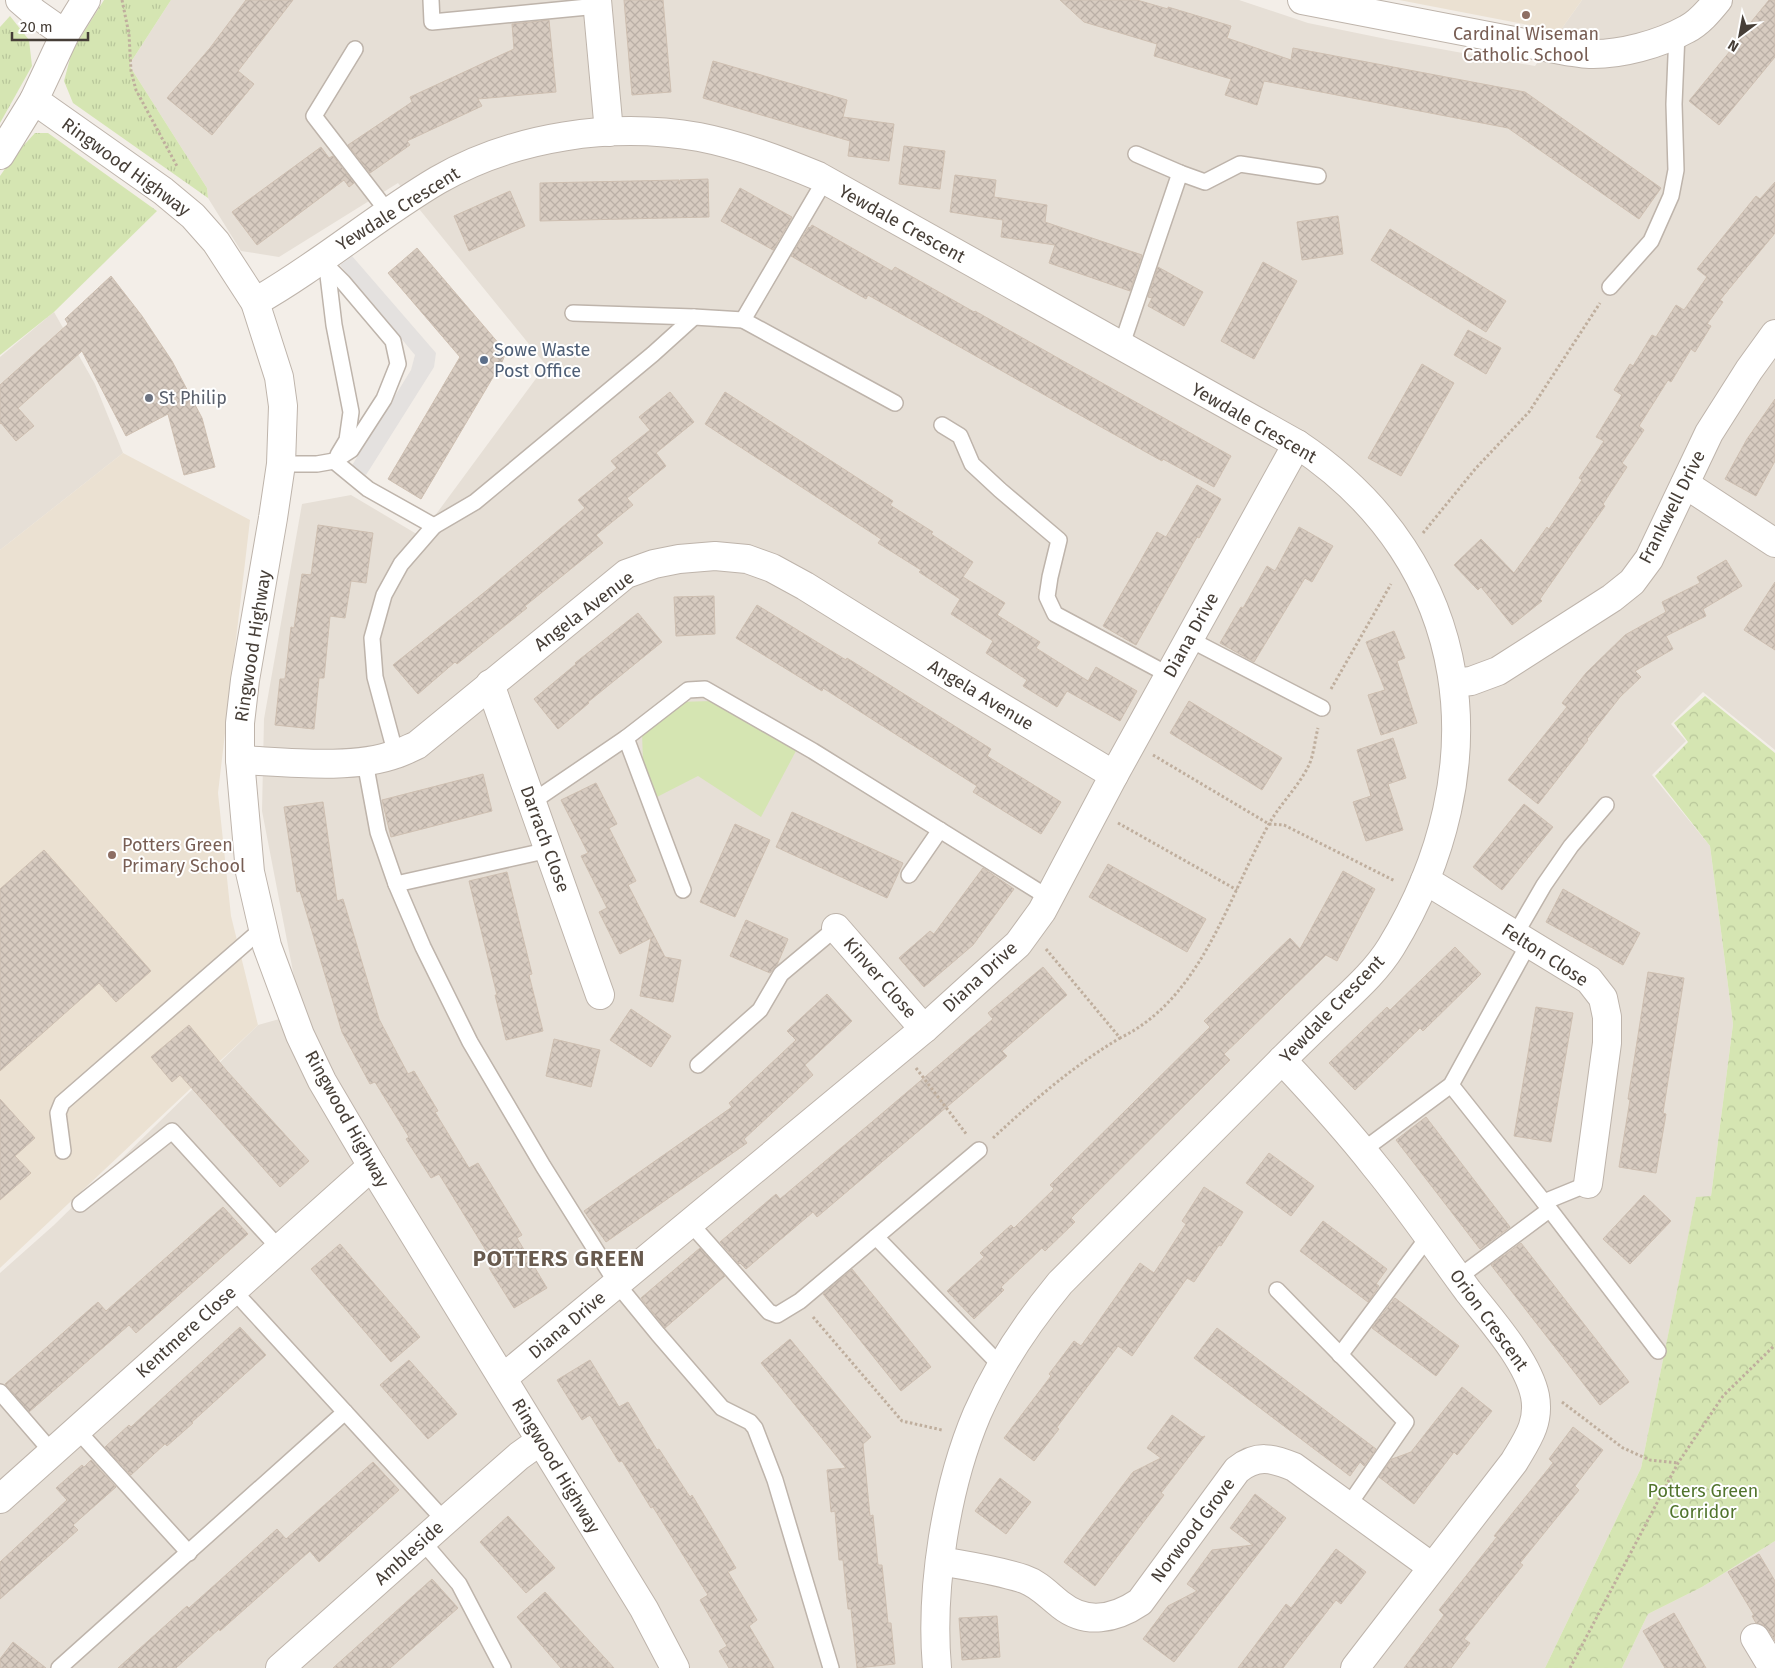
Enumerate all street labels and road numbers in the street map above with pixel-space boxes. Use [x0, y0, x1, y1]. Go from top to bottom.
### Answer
street label: Ringwood Highway [57, 113, 195, 221]
street label: Yewdale Crescent [332, 162, 464, 256]
street label: Yewdale Crescent [835, 180, 970, 268]
street label: Yewdale Crescent [1187, 378, 1321, 468]
street label: Frankwell Drive [1634, 447, 1710, 567]
street label: Angela Avenue [530, 566, 638, 656]
street label: Ringwood Highway [230, 568, 276, 724]
street label: Diana Drive [1159, 589, 1223, 681]
street label: Angela Avenue [924, 655, 1038, 735]
street label: Darrach Close [516, 783, 574, 895]
street label: Felton Close [1497, 919, 1593, 991]
street label: Kinver Close [839, 933, 921, 1023]
street label: Diana Drive [938, 937, 1022, 1017]
street label: Yewdale Crescent [1275, 950, 1389, 1067]
street label: Ringwood Highway [300, 1046, 394, 1192]
street label: Orion Crescent [1445, 1265, 1533, 1375]
street label: Kentmere Close [131, 1281, 241, 1383]
street label: Diana Drive [524, 1286, 610, 1364]
street label: Ringwood Highway [507, 1394, 605, 1538]
street label: Norwood Grove [1146, 1473, 1240, 1587]
street label: Ambleside [370, 1516, 448, 1590]

